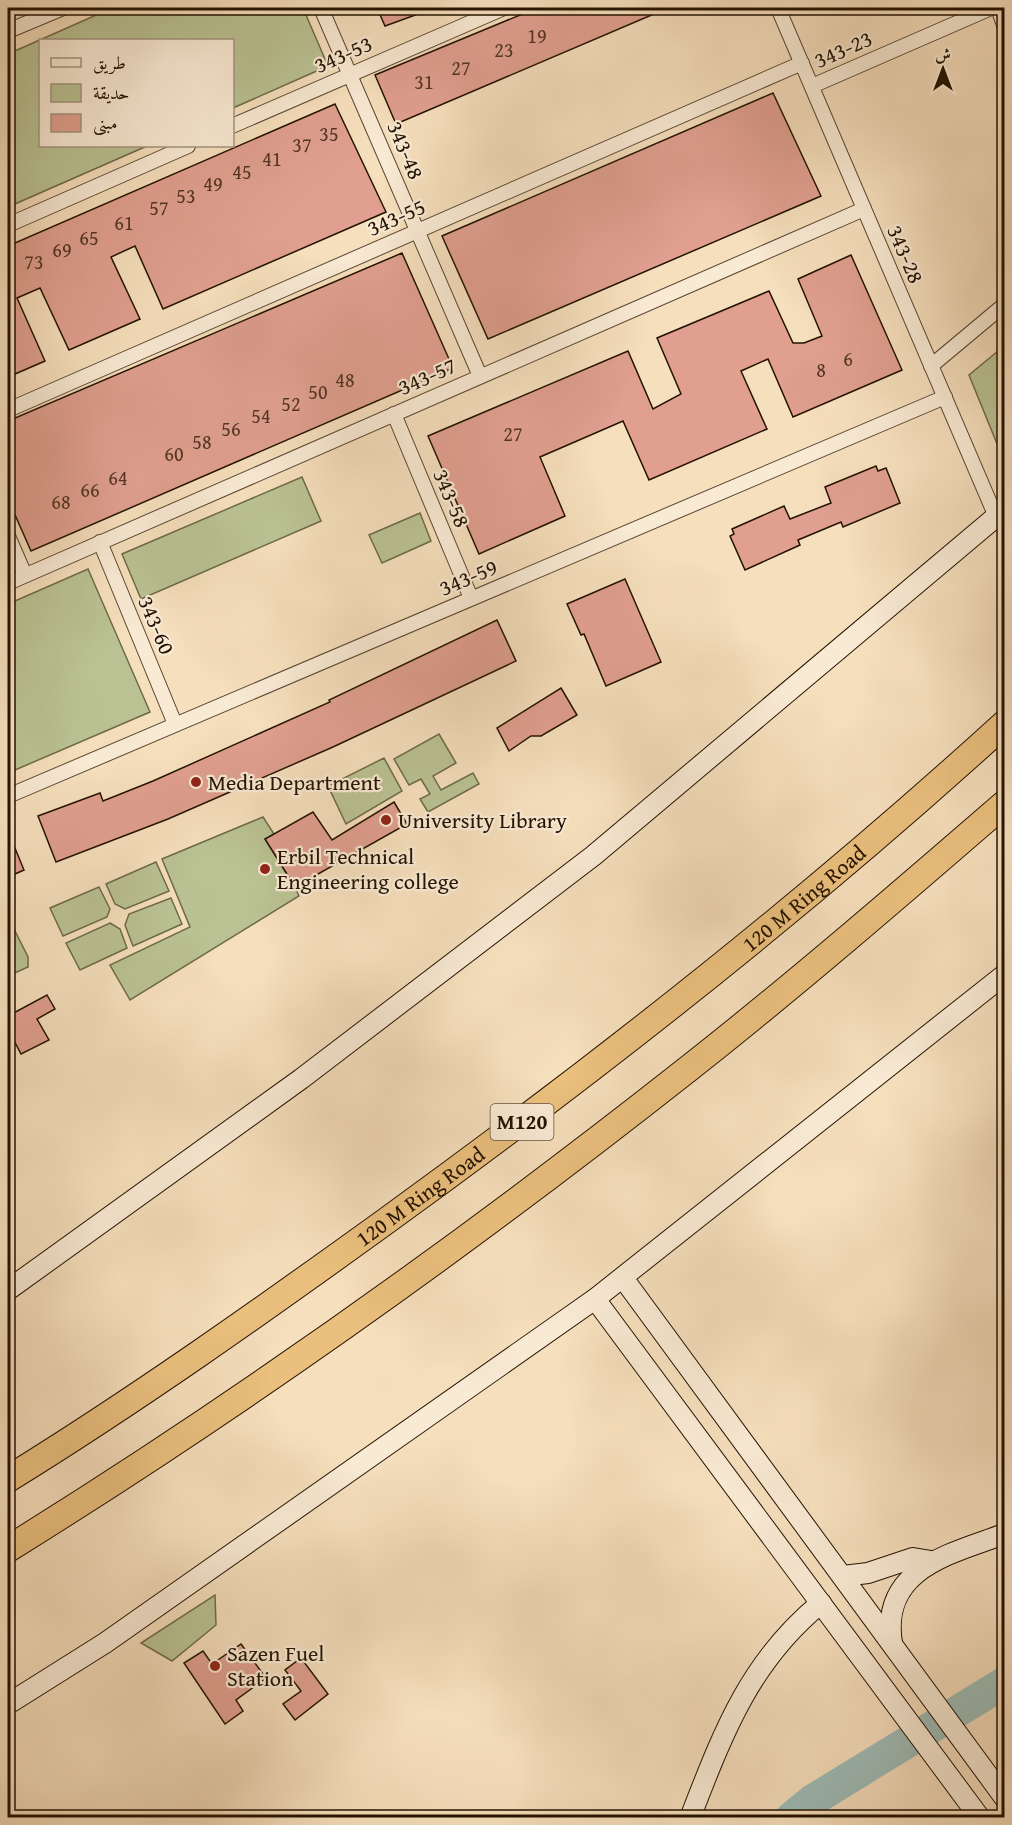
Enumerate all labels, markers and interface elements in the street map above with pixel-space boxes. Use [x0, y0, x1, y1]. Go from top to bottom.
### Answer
house number: 19 [527, 21, 547, 50]
street label: 343-23 [809, 22, 877, 76]
street label: 343-53 [309, 27, 377, 81]
house number: 23 [494, 35, 514, 64]
legend [39, 39, 234, 147]
north arrow [913, 39, 973, 99]
text: ش [935, 42, 951, 66]
text: طريق [93, 49, 126, 76]
house number: 27 [451, 53, 471, 82]
house number: 31 [414, 67, 434, 96]
text: حديقة [93, 79, 129, 106]
text: مبنى [93, 109, 118, 136]
street label: 343-48 [379, 116, 433, 184]
house number: 35 [319, 119, 339, 148]
house number: 37 [292, 130, 312, 159]
house number: 41 [262, 144, 282, 173]
house number: 45 [232, 157, 252, 186]
house number: 49 [203, 169, 223, 198]
house number: 53 [176, 181, 196, 210]
street label: 343-55 [362, 190, 430, 244]
house number: 57 [149, 193, 169, 222]
house number: 61 [114, 208, 134, 237]
street label: 343-28 [879, 220, 933, 288]
house number: 65 [79, 223, 99, 252]
house number: 69 [52, 235, 72, 264]
house number: 73 [24, 247, 44, 276]
house number: 6 [843, 344, 853, 373]
street label: 343-57 [393, 349, 461, 403]
house number: 8 [816, 355, 826, 384]
house number: 48 [335, 365, 355, 394]
house number: 50 [308, 377, 328, 406]
house number: 52 [281, 389, 301, 418]
house number: 54 [251, 401, 271, 430]
house number: 56 [221, 414, 241, 443]
house number: 27 [503, 419, 523, 448]
house number: 58 [192, 427, 212, 456]
house number: 60 [164, 439, 184, 468]
house number: 64 [108, 463, 128, 492]
street label: 343-58 [425, 464, 479, 532]
house number: 66 [80, 475, 100, 504]
house number: 68 [51, 487, 71, 516]
street label: 343-59 [434, 550, 502, 604]
street label: 343-60 [130, 591, 184, 659]
place label: Media Department [208, 766, 381, 798]
marker: Media Department [189, 775, 203, 789]
place label: University Library [398, 804, 567, 836]
marker: University Library [379, 813, 393, 827]
street label: 120 M Ring Road [735, 837, 873, 959]
place label: Erbil Technical Engineering college [277, 840, 459, 897]
marker: Erbil Technical Engineering college [258, 862, 272, 876]
road number: M120 [490, 1104, 554, 1140]
street label: 120 M Ring Road [349, 1138, 491, 1254]
place label: Sazen Fuel Station [227, 1637, 324, 1694]
marker: Sazen Fuel Station [208, 1659, 222, 1673]

